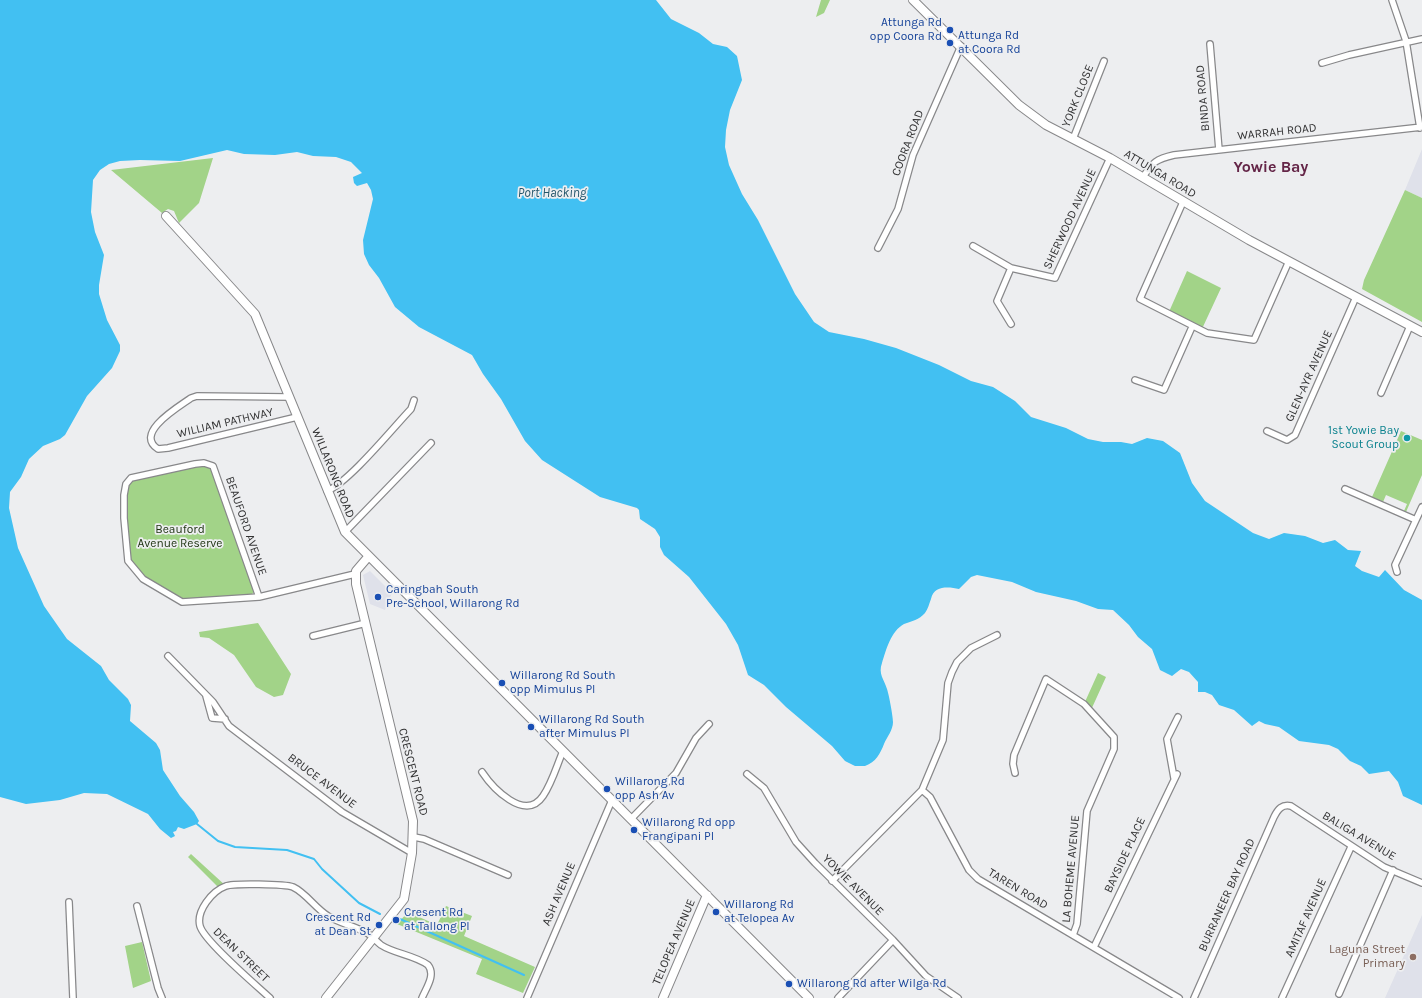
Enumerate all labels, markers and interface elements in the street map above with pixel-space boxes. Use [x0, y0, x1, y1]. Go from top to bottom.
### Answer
place label: Attunga Rd opp Coora Rd [870, 16, 942, 44]
marker: Attunga Rd opp Coora Rd [945, 25, 955, 35]
place label: Attunga Rd at Coora Rd [958, 29, 1021, 57]
marker: Attunga Rd at Coora Rd [945, 38, 955, 48]
street label: YORK CLOSE [1059, 63, 1097, 129]
street label: BINDA ROAD [1193, 64, 1213, 132]
street label: COORA ROAD [889, 108, 927, 178]
street label: WARRAH ROAD [1237, 121, 1317, 143]
street label: ATTUNGA ROAD [1121, 147, 1199, 201]
district label: Yowie Bay [1234, 157, 1308, 177]
street label: SHERWOOD AVENUE [1040, 166, 1100, 272]
water label: Port Hacking [518, 185, 586, 201]
street label: GLEN-AYR AVENUE [1282, 328, 1336, 424]
street label: WILLIAM PATHWAY [175, 405, 275, 441]
place label: 1st Yowie Bay Scout Group [1328, 424, 1399, 452]
street label: WILLARONG ROAD [308, 426, 358, 520]
marker: 1st Yowie Bay Scout Group [1402, 433, 1412, 443]
street label: BEAUFORD AVENUE [222, 475, 270, 577]
park label: Beauford Avenue Reserve [138, 523, 222, 551]
place label: Caringbah South Pre-School, Willarong Rd [386, 583, 520, 611]
marker: Caringbah South Pre-School, Willarong Rd [373, 592, 383, 602]
place label: Willarong Rd South opp Mimulus Pl [510, 669, 616, 697]
marker: Willarong Rd South opp Mimulus Pl [497, 678, 507, 688]
place label: Willarong Rd South after Mimulus Pl [539, 713, 645, 741]
marker: Willarong Rd South after Mimulus Pl [526, 722, 536, 732]
street label: CRESCENT ROAD [395, 727, 431, 817]
street label: BRUCE AVENUE [285, 750, 359, 812]
place label: Willarong Rd opp Ash Av [615, 775, 685, 803]
marker: Willarong Rd opp Ash Av [602, 784, 612, 794]
street label: BALIGA AVENUE [1319, 808, 1399, 864]
street label: LA BOHEME AVENUE [1059, 815, 1083, 923]
street label: BAYSIDE PLACE [1101, 815, 1149, 895]
place label: Willarong Rd opp Frangipani Pl [642, 816, 735, 844]
marker: Willarong Rd opp Frangipani Pl [629, 825, 639, 835]
street label: BURRANEER BAY ROAD [1196, 836, 1258, 954]
street label: YOWIE AVENUE [819, 851, 887, 919]
street label: ASH AVENUE [539, 860, 579, 928]
street label: TAREN ROAD [985, 865, 1051, 913]
street label: AMITAF AVENUE [1282, 876, 1330, 960]
street label: TELOPEA AVENUE [649, 897, 699, 987]
place label: Willarong Rd at Telopea Av [724, 898, 794, 926]
place label: Cresent Rd at Tallong Pl [404, 906, 470, 934]
marker: Willarong Rd at Telopea Av [711, 907, 721, 917]
place label: Crescent Rd at Dean St [305, 911, 371, 939]
marker: Cresent Rd at Tallong Pl [391, 915, 401, 925]
marker: Crescent Rd at Dean St [374, 920, 384, 930]
street label: DEAN STREET [210, 925, 272, 985]
place label: Laguna Street Primary [1329, 943, 1405, 971]
marker: Laguna Street Primary [1408, 952, 1418, 962]
place label: Willarong Rd after Wilga Rd [797, 977, 947, 991]
marker: Willarong Rd after Wilga Rd [784, 979, 794, 989]

